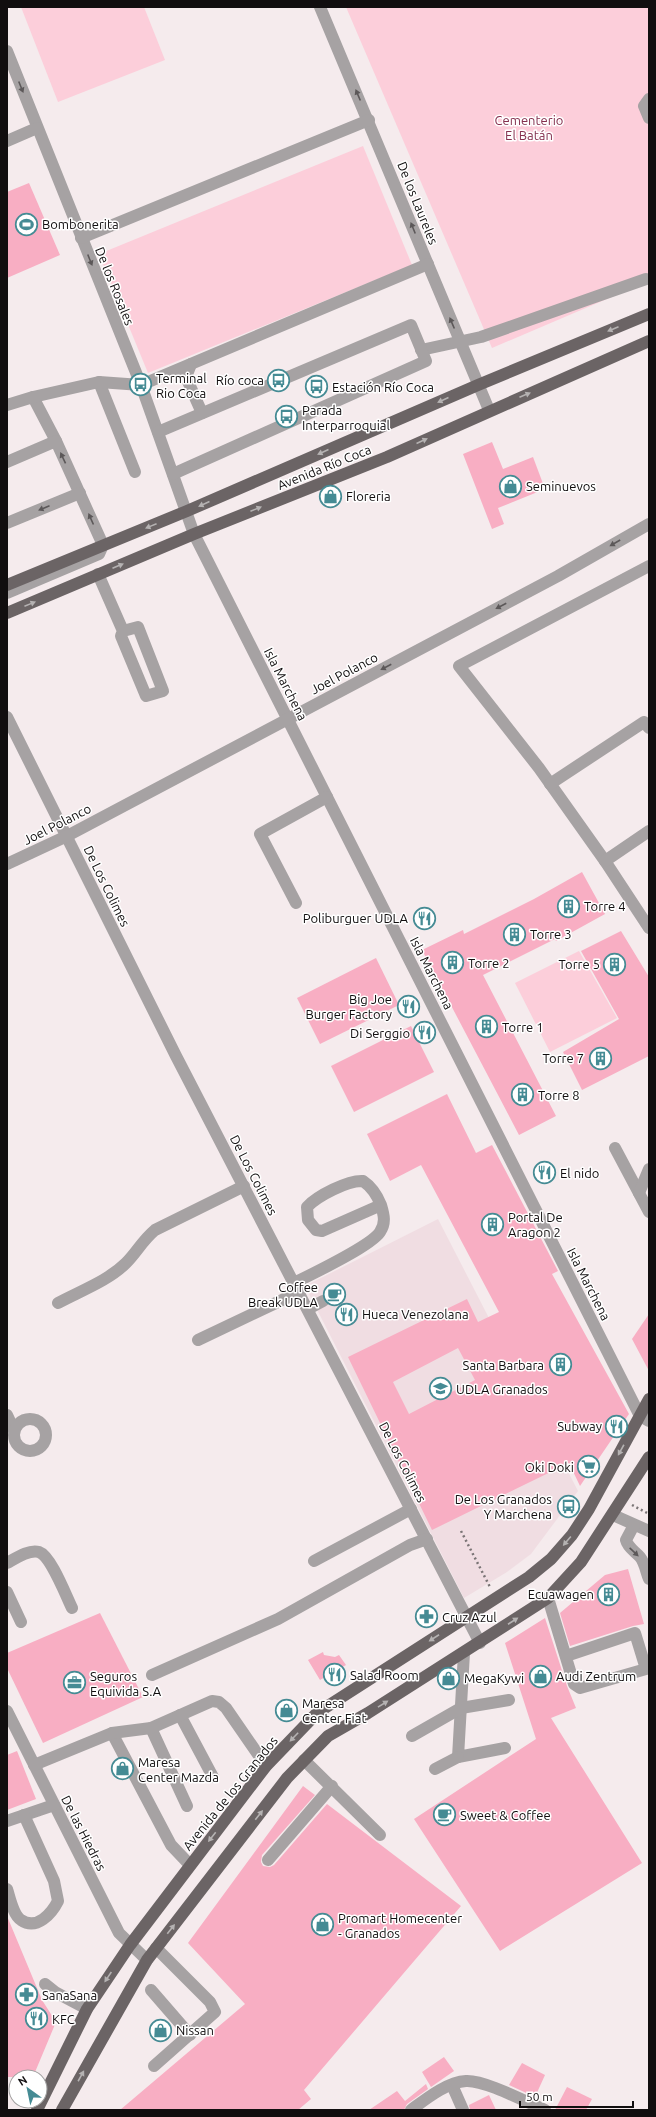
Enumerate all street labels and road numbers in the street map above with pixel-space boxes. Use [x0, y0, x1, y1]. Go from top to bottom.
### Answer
street label: De los Laureles [395, 160, 441, 247]
street label: De los Rosales [93, 245, 137, 328]
street label: Avenida Río Coca [275, 442, 373, 492]
street label: Isla Marchena [262, 645, 310, 723]
street label: Joel Polanco [308, 649, 380, 697]
street label: Joel Polanco [21, 801, 93, 847]
street label: De Los Colimes [81, 843, 133, 929]
street label: Isla Marchena [408, 934, 456, 1012]
street label: De Los Colimes [228, 1132, 280, 1218]
street label: Isla Marchena [565, 1245, 613, 1323]
street label: De Los Colimes [377, 1419, 429, 1505]
street label: Avenida de los Granados [180, 1733, 280, 1853]
street label: De las Hiedras [59, 1793, 109, 1873]

